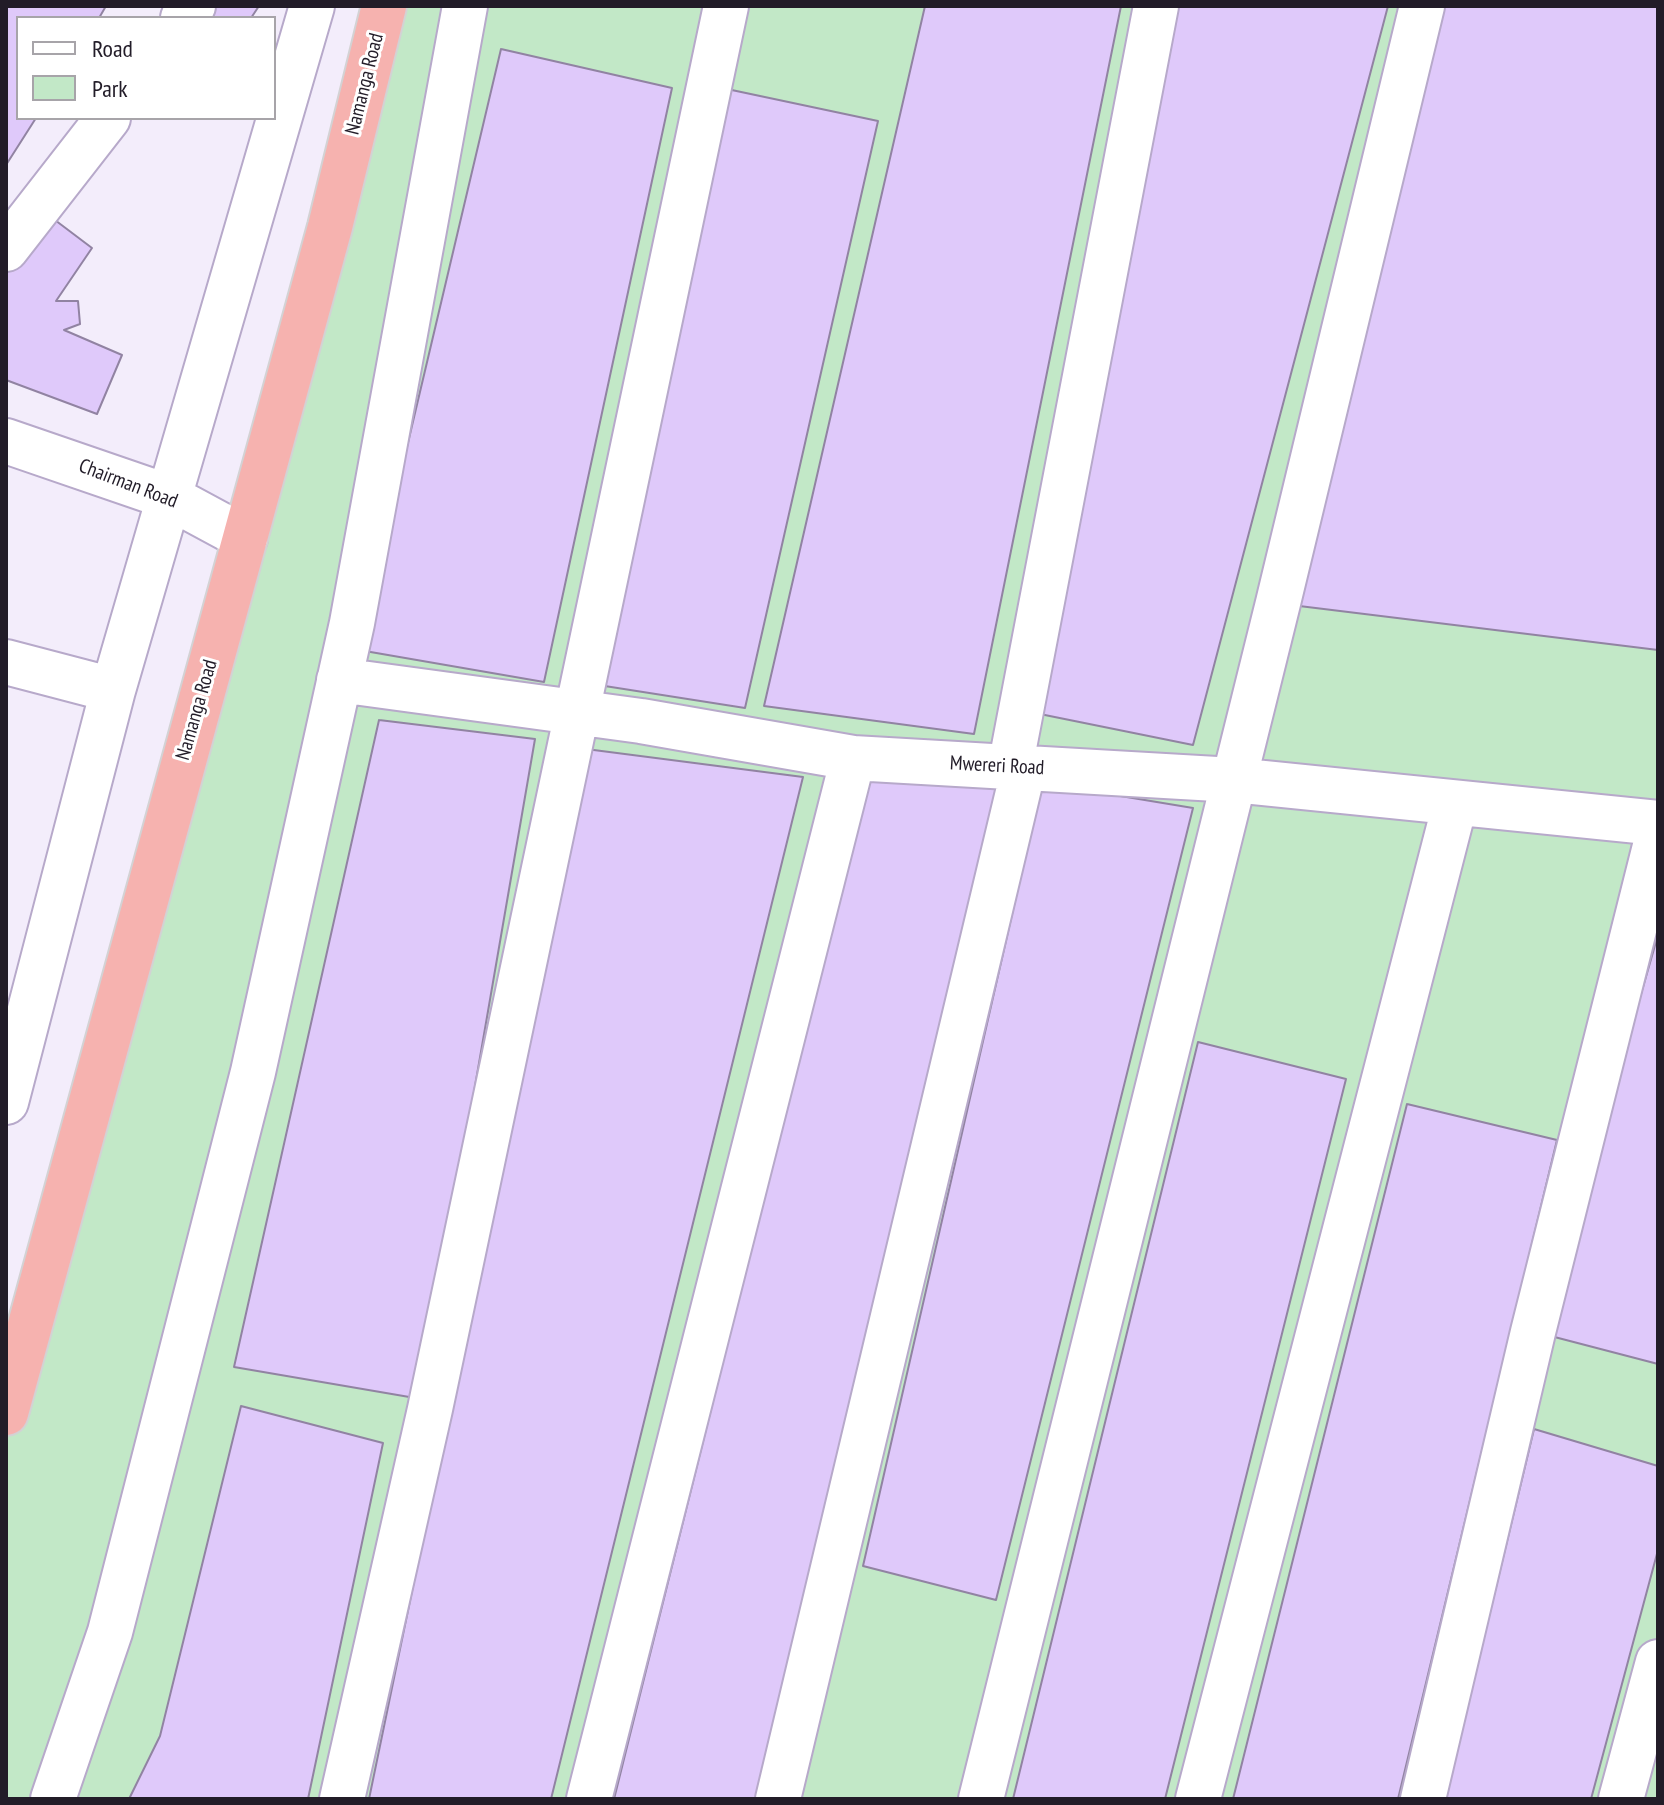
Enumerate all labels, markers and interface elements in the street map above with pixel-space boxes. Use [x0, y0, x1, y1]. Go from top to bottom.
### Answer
legend [16, 16, 276, 120]
street label: Namanga Road [341, 31, 389, 137]
text: Road [92, 33, 133, 64]
text: Park [92, 73, 128, 104]
street label: Chairman Road [75, 454, 181, 514]
street label: Namanga Road [171, 657, 223, 763]
street label: Mwereri Road [949, 752, 1045, 780]

